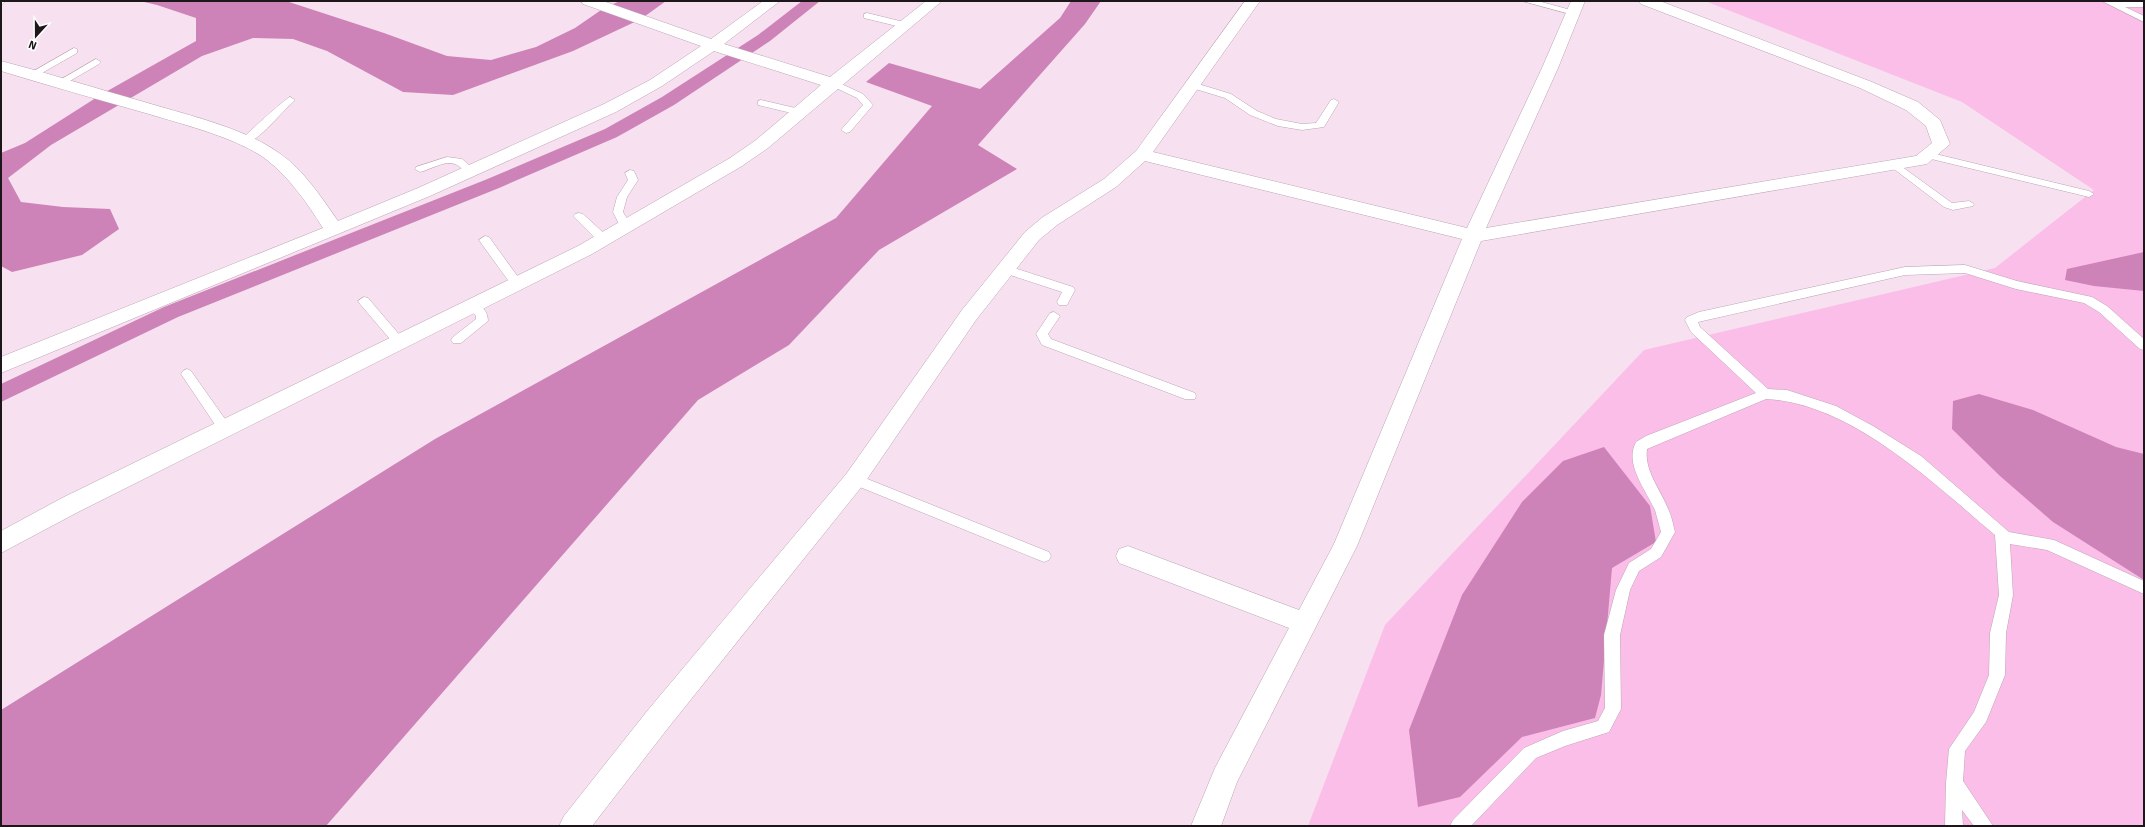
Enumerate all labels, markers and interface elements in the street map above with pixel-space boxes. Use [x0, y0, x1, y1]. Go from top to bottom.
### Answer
north arrow [16, 16, 56, 56]
text: N [27, 37, 38, 52]

